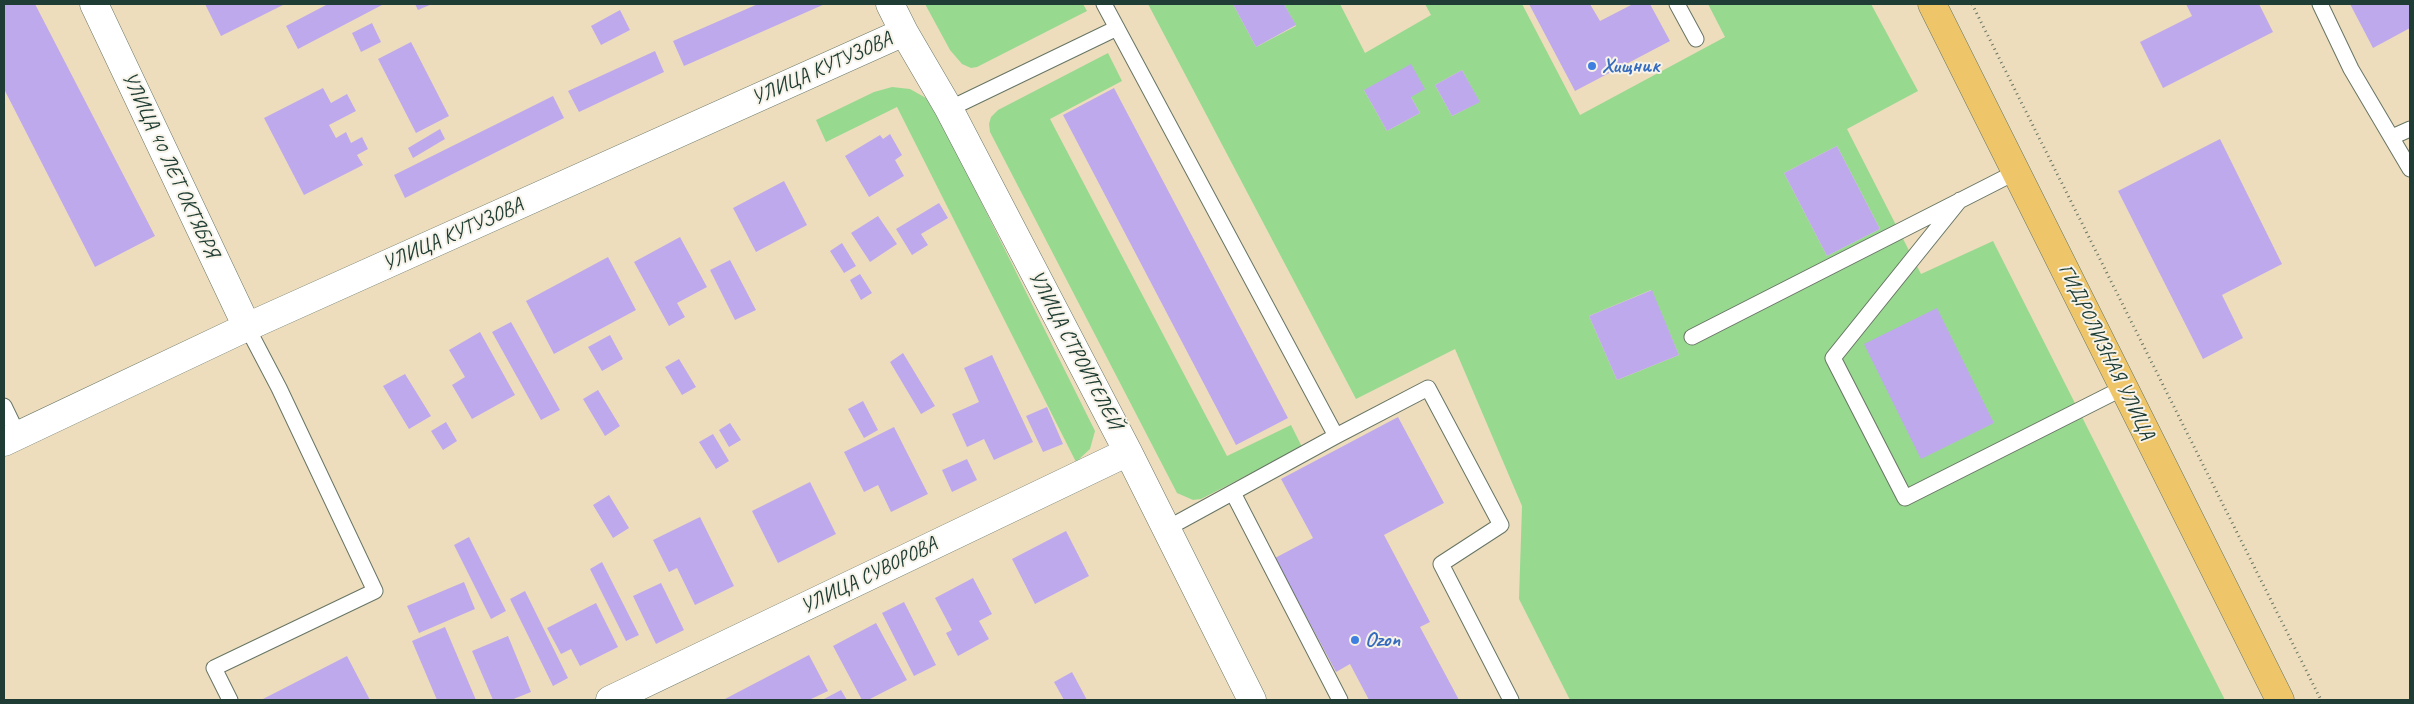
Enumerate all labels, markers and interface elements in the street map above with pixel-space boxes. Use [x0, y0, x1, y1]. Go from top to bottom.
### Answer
street label: УЛИЦА КУТУЗОВА [748, 27, 896, 111]
place label: Хищник [1602, 53, 1660, 79]
marker: Хищник [1586, 60, 1598, 72]
street label: УЛИЦА 40 ЛЕТ ОКТЯБРЯ [116, 68, 224, 262]
street label: УЛИЦА КУТУЗОВА [379, 193, 527, 277]
street label: ГИДРОЛИЗНАЯ УЛИЦА [2052, 260, 2160, 444]
street label: УЛИЦА СТРОИТЕЛЕЙ [1022, 266, 1128, 434]
street label: УЛИЦА СУВОРОВА [797, 532, 941, 620]
place label: Ozon [1365, 627, 1400, 653]
marker: Ozon [1349, 634, 1361, 646]

